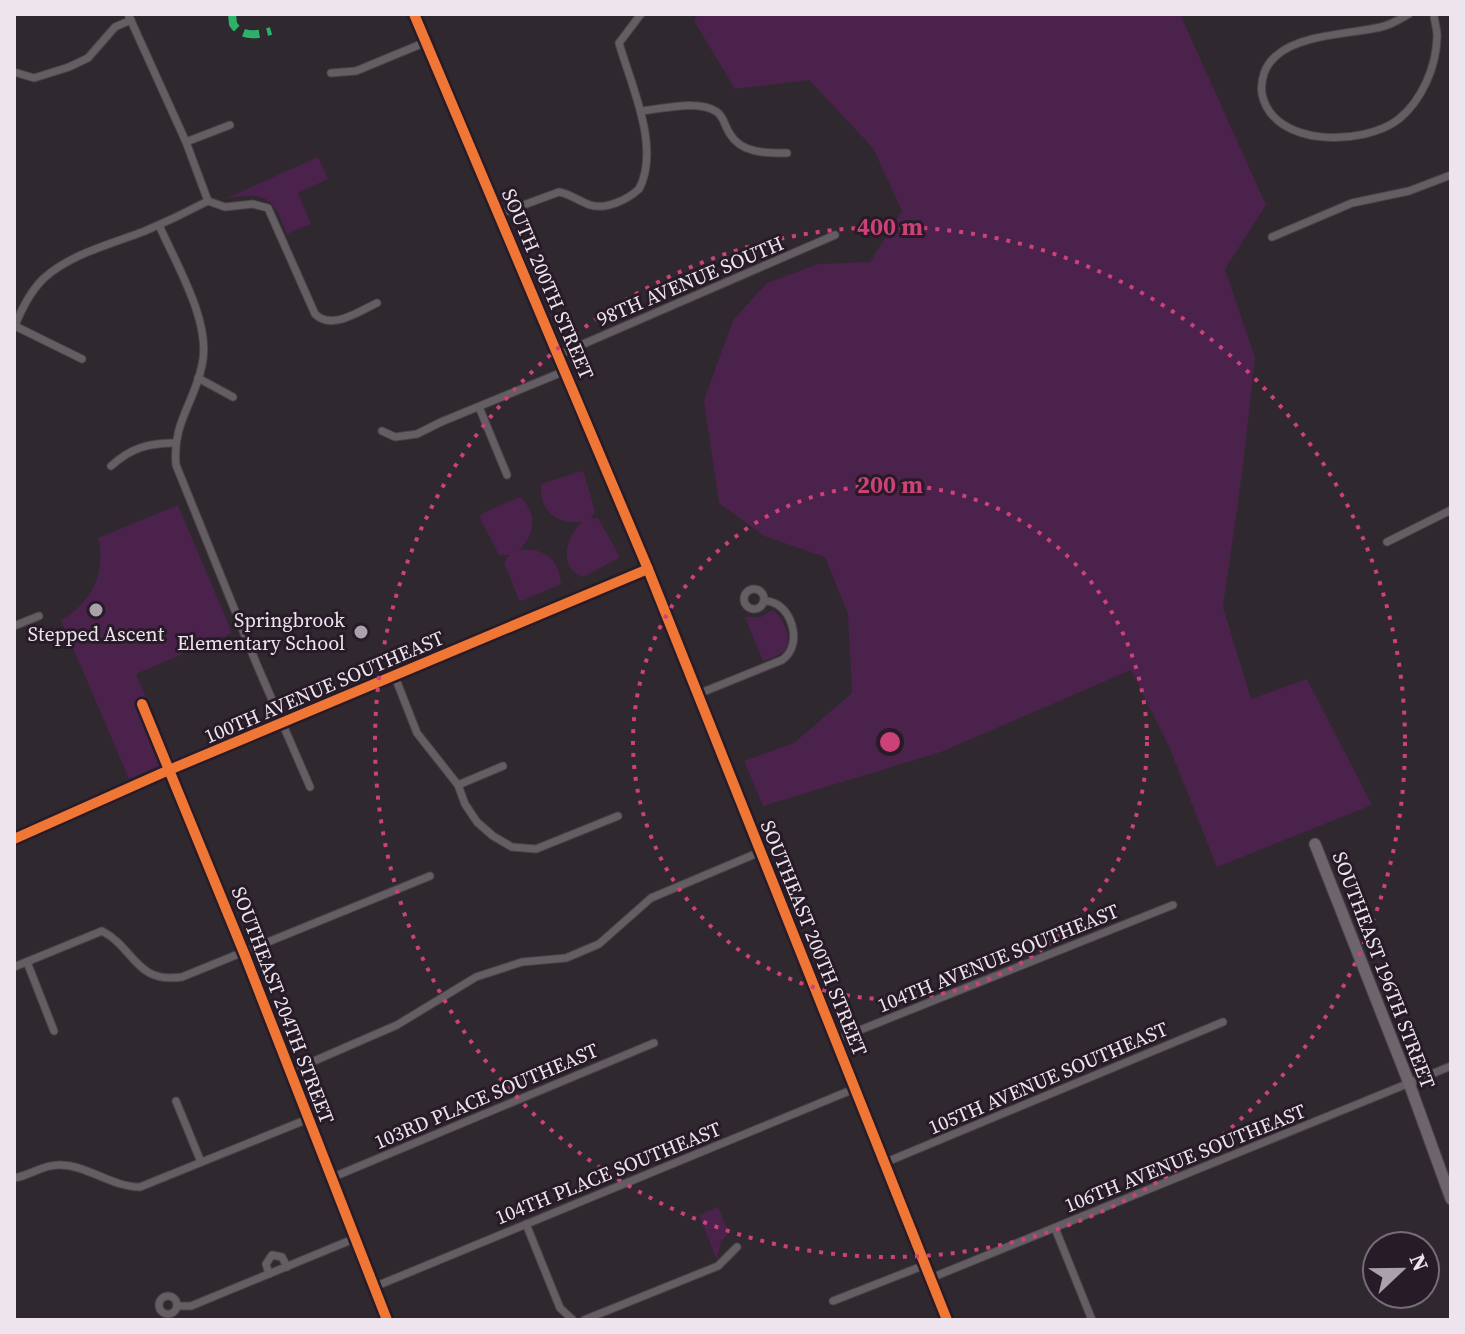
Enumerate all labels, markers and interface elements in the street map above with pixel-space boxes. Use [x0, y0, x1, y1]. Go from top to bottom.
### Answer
street label: SOUTH 200TH STREET [495, 184, 601, 384]
text: 400 m [857, 210, 923, 243]
street label: 98TH AVENUE SOUTH [592, 229, 788, 333]
text: 200 m [857, 468, 923, 501]
marker: Stepped Ascent [87, 601, 105, 619]
place label: Springbrook Elementary School [177, 606, 345, 657]
place label: Stepped Ascent [28, 620, 165, 648]
marker: Springbrook Elementary School [352, 623, 370, 641]
street label: 100TH AVENUE SOUTHEAST [200, 624, 448, 750]
centre of rings [876, 728, 904, 756]
street label: SOUTHEAST 200TH STREET [754, 816, 874, 1060]
street label: SOUTHEAST 196TH STREET [1326, 847, 1442, 1093]
street label: SOUTHEAST 204TH STREET [225, 882, 341, 1128]
street label: 104TH AVENUE SOUTHEAST [873, 897, 1123, 1019]
street label: 105TH AVENUE SOUTHEAST [924, 1015, 1172, 1141]
street label: 103RD PLACE SOUTHEAST [370, 1036, 602, 1156]
street label: 106TH AVENUE SOUTHEAST [1060, 1097, 1310, 1219]
street label: 104TH PLACE SOUTHEAST [491, 1115, 725, 1231]
north arrow [1361, 1230, 1441, 1310]
text: N [1403, 1249, 1436, 1276]

